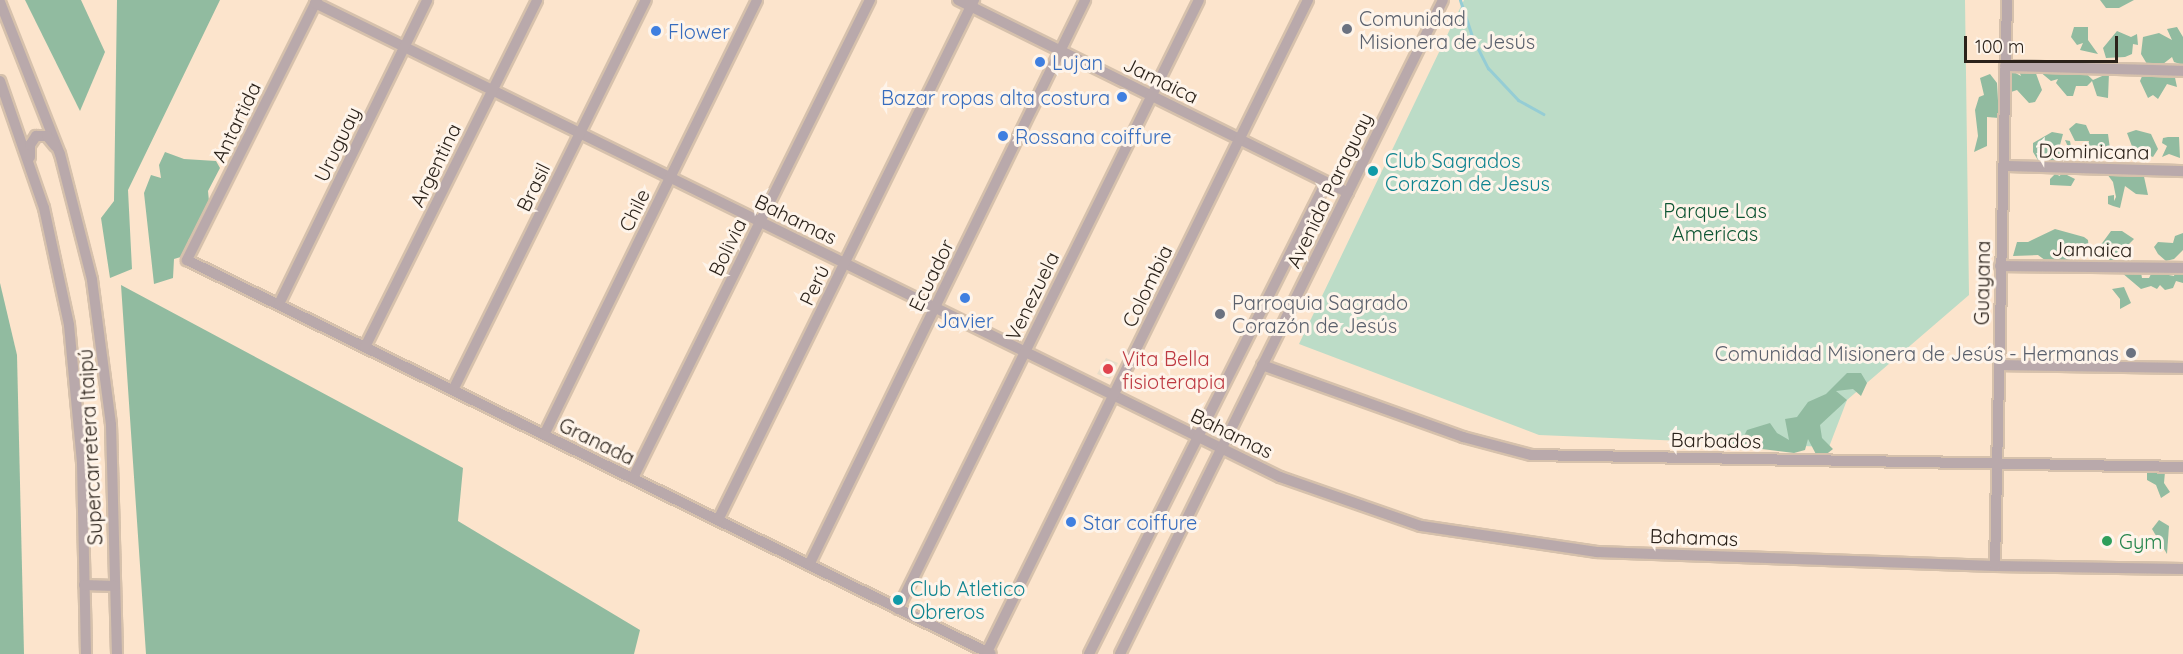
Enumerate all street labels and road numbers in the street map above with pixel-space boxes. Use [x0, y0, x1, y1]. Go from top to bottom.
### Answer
street label: Jamaica [1119, 52, 1203, 108]
street label: Antartida [206, 78, 266, 166]
street label: Uruguay [309, 103, 365, 185]
street label: Avenida Paraguay [1281, 108, 1377, 272]
street label: Argentina [404, 119, 466, 211]
street label: Dominicana [2038, 138, 2150, 164]
street label: Brasil [511, 159, 555, 215]
street label: Chile [613, 185, 655, 235]
street label: Bahamas [751, 189, 841, 249]
street label: Bolivia [703, 214, 751, 280]
street label: Ecuador [903, 235, 959, 315]
street label: Jamaica [2051, 236, 2133, 262]
street label: Colombia [1117, 241, 1177, 331]
street label: Guayana [1969, 241, 1995, 325]
street label: Venezuela [1000, 248, 1064, 344]
street label: Perú [794, 261, 834, 309]
street label: Supercarretera Itaipú [73, 348, 107, 546]
street label: Bahamas [1187, 403, 1277, 463]
street label: Granada [555, 412, 639, 470]
street label: Barbados [1670, 427, 1762, 453]
street label: Bahamas [1649, 523, 1739, 551]

